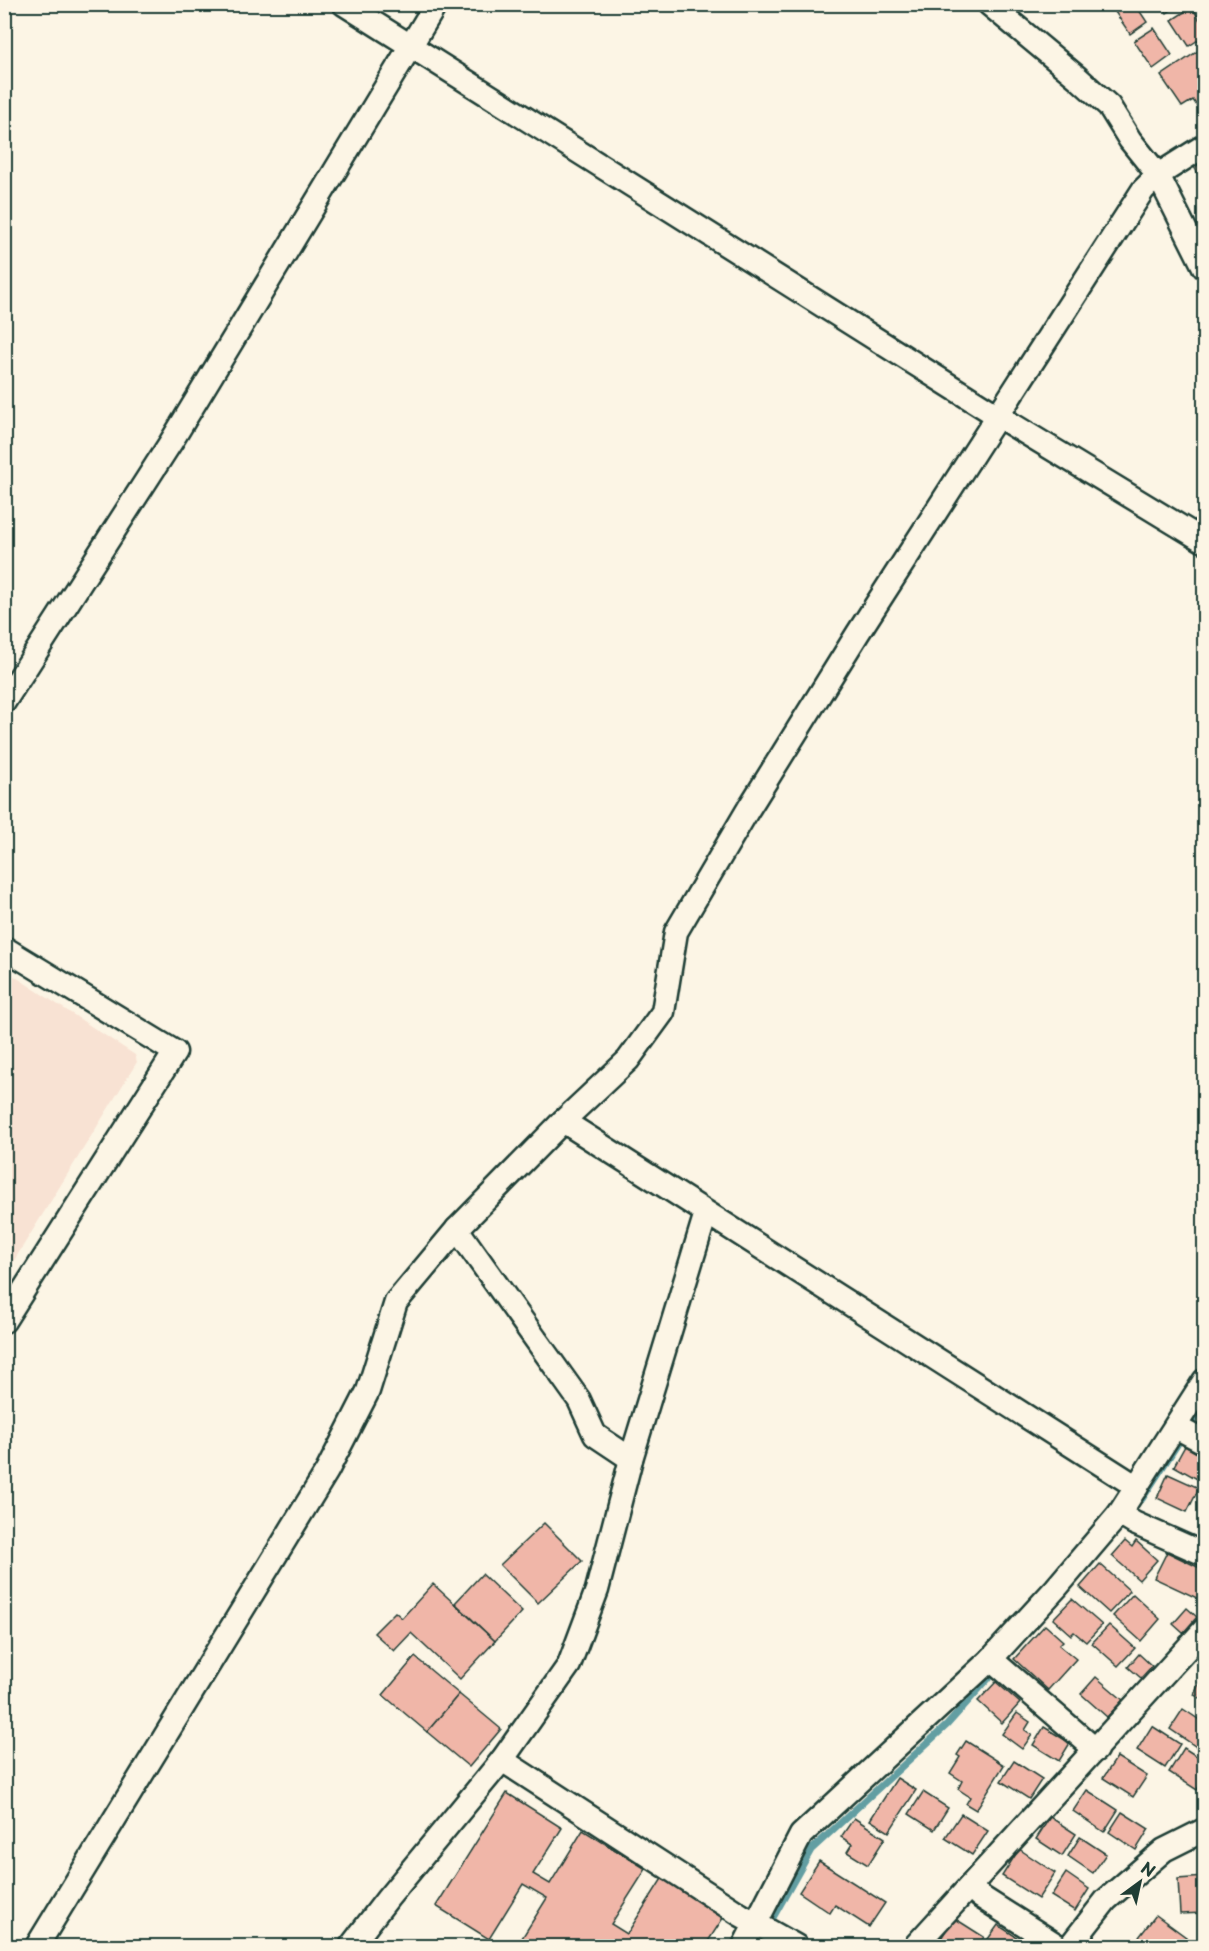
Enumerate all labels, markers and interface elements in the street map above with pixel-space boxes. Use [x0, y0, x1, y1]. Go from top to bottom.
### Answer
north arrow [1110, 1852, 1170, 1912]
text: N [1137, 1855, 1161, 1882]

